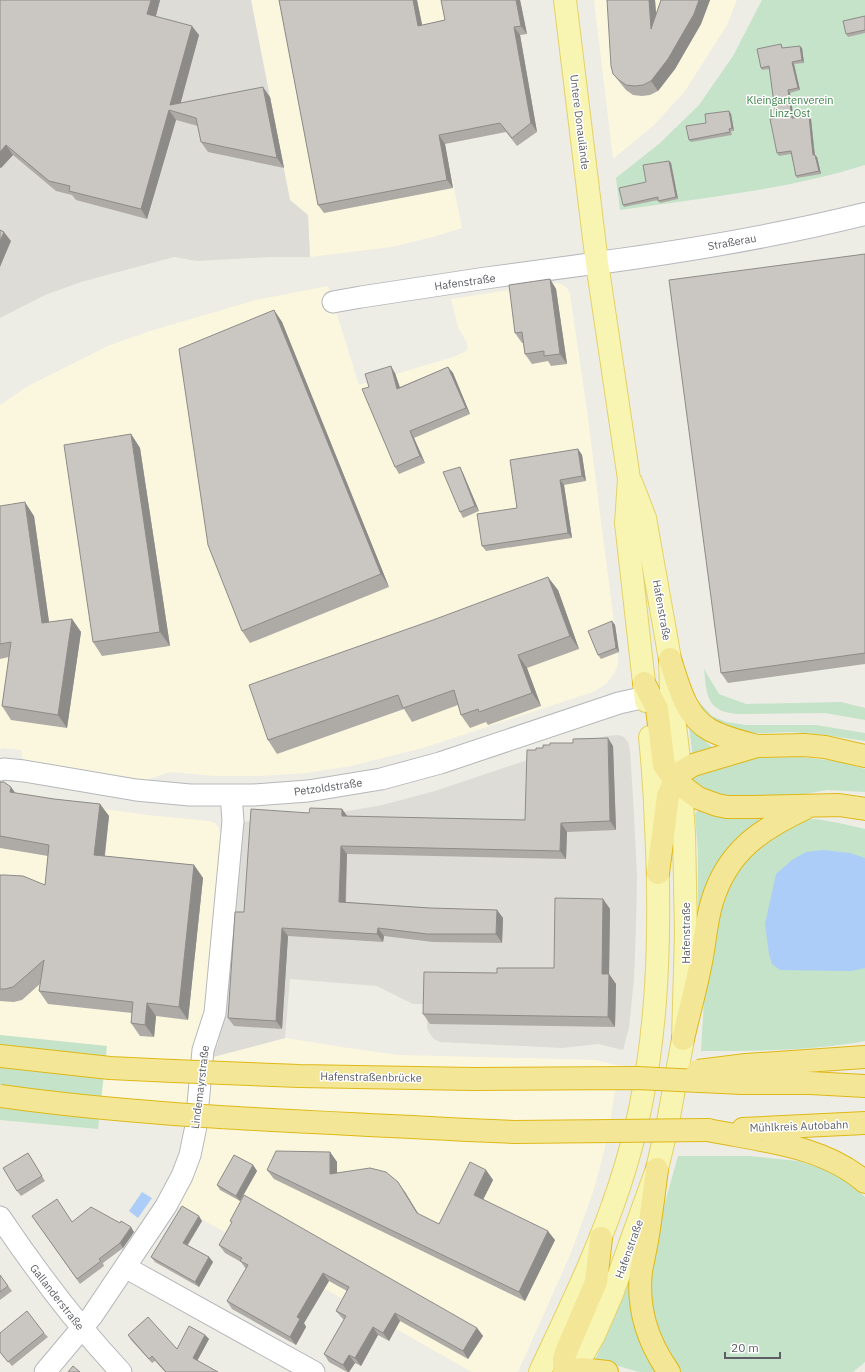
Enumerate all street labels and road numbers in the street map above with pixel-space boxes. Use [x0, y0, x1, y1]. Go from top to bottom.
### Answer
street label: Untere Donaulände [567, 74, 593, 170]
street label: Straßerau [706, 231, 758, 253]
street label: Hafenstraße [434, 271, 496, 293]
street label: Hafenstraße [650, 578, 674, 642]
street label: Petzoldstraße [293, 775, 363, 799]
street label: Hafenstraße [679, 902, 693, 964]
street label: Lindemayrstraße [188, 1044, 212, 1130]
street label: Hafenstraßenbrücke [320, 1069, 422, 1085]
street label: Mühlkreis Autobahn [749, 1117, 849, 1135]
street label: Hafenstraße [612, 1218, 646, 1280]
street label: Gallanderstraße [27, 1261, 87, 1333]

